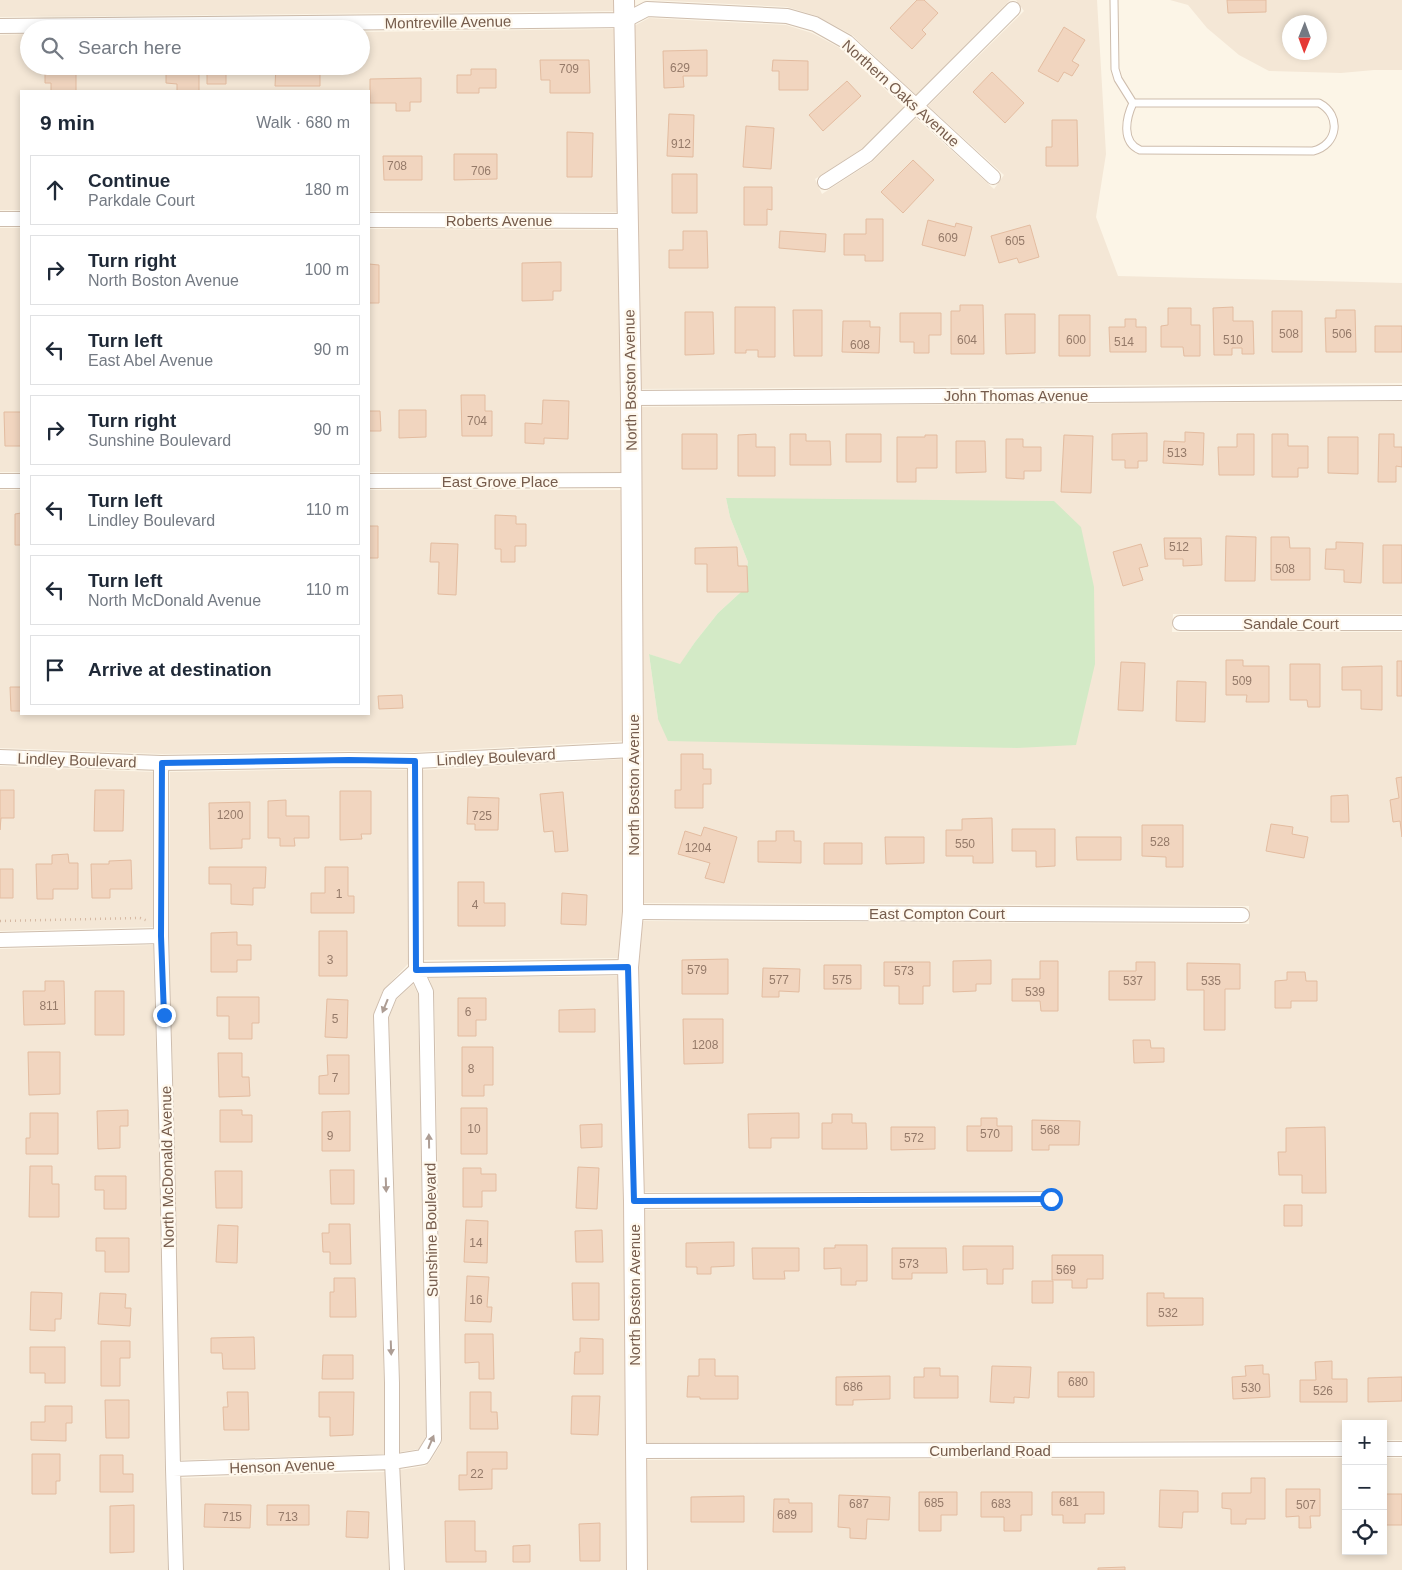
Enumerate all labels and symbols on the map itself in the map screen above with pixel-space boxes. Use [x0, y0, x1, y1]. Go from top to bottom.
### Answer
street label: Montreville Avenue [385, 12, 511, 32]
north arrow [1282, 15, 1327, 60]
street label: Northern Oaks Avenue [839, 36, 963, 150]
house number: 629 [670, 61, 690, 75]
house number: 709 [559, 62, 579, 76]
house number: 912 [671, 137, 691, 151]
house number: 708 [387, 159, 407, 173]
house number: 706 [471, 164, 491, 178]
street label: Roberts Avenue [446, 212, 552, 229]
house number: 609 [938, 231, 958, 245]
house number: 605 [1005, 234, 1025, 248]
street label: North Boston Avenue [620, 309, 640, 451]
house number: 508 [1279, 327, 1299, 341]
house number: 506 [1332, 327, 1352, 341]
house number: 604 [957, 333, 977, 347]
house number: 600 [1066, 333, 1086, 347]
house number: 510 [1223, 333, 1243, 347]
house number: 514 [1114, 335, 1134, 349]
house number: 608 [850, 338, 870, 352]
street label: John Thomas Avenue [944, 387, 1088, 404]
house number: 704 [467, 414, 487, 428]
house number: 513 [1167, 446, 1187, 460]
street label: East Grove Place [442, 473, 558, 490]
house number: 512 [1169, 540, 1189, 554]
house number: 508 [1275, 562, 1295, 576]
street label: Sandale Court [1243, 615, 1340, 632]
house number: 509 [1232, 674, 1252, 688]
street label: North Boston Avenue [625, 714, 642, 856]
street label: Lindley Boulevard [436, 745, 556, 769]
street label: Lindley Boulevard [17, 749, 137, 771]
house number: 1200 [217, 808, 244, 822]
house number: 725 [472, 809, 492, 823]
house number: 528 [1150, 835, 1170, 849]
house number: 550 [955, 837, 975, 851]
house number: 1204 [685, 841, 712, 855]
house number: 1 [336, 887, 343, 901]
house number: 4 [472, 898, 479, 912]
street label: East Compton Court [869, 905, 1006, 922]
house number: 3 [327, 953, 334, 967]
house number: 579 [687, 963, 707, 977]
house number: 573 [894, 964, 914, 978]
house number: 577 [769, 973, 789, 987]
house number: 575 [832, 973, 852, 987]
house number: 537 [1123, 974, 1143, 988]
house number: 535 [1201, 974, 1221, 988]
house number: 539 [1025, 985, 1045, 999]
house number: 811 [39, 999, 59, 1013]
one-way arrow [380, 999, 388, 1013]
route end [153, 1004, 176, 1027]
house number: 6 [465, 1005, 472, 1019]
house number: 5 [332, 1012, 339, 1026]
house number: 1208 [692, 1038, 719, 1052]
house number: 8 [468, 1062, 475, 1076]
house number: 7 [332, 1071, 339, 1085]
street label: North McDonald Avenue [157, 1086, 177, 1248]
house number: 10 [467, 1122, 481, 1136]
house number: 568 [1040, 1123, 1060, 1137]
house number: 570 [980, 1127, 1000, 1141]
house number: 9 [327, 1129, 334, 1143]
house number: 572 [904, 1131, 924, 1145]
one-way arrow [425, 1132, 433, 1148]
street label: Sunshine Boulevard [421, 1163, 441, 1297]
one-way arrow [382, 1177, 390, 1193]
route start [1040, 1188, 1063, 1211]
street label: North Boston Avenue [626, 1224, 643, 1366]
house number: 14 [469, 1236, 483, 1250]
house number: 573 [899, 1257, 919, 1271]
house number: 569 [1056, 1263, 1076, 1277]
house number: 16 [469, 1293, 483, 1307]
house number: 532 [1158, 1306, 1178, 1320]
one-way arrow [387, 1340, 395, 1356]
house number: 680 [1068, 1375, 1088, 1389]
house number: 686 [843, 1380, 863, 1394]
house number: 530 [1241, 1381, 1261, 1395]
house number: 526 [1313, 1384, 1333, 1398]
one-way arrow [427, 1434, 435, 1449]
street label: Cumberland Road [929, 1442, 1051, 1459]
street label: Henson Avenue [229, 1456, 335, 1476]
house number: 22 [470, 1467, 484, 1481]
house number: 681 [1059, 1495, 1079, 1509]
house number: 685 [924, 1496, 944, 1510]
house number: 687 [849, 1497, 869, 1511]
house number: 683 [991, 1497, 1011, 1511]
house number: 507 [1296, 1498, 1316, 1512]
house number: 689 [777, 1508, 797, 1522]
house number: 715 [222, 1510, 242, 1524]
house number: 713 [278, 1510, 298, 1524]

